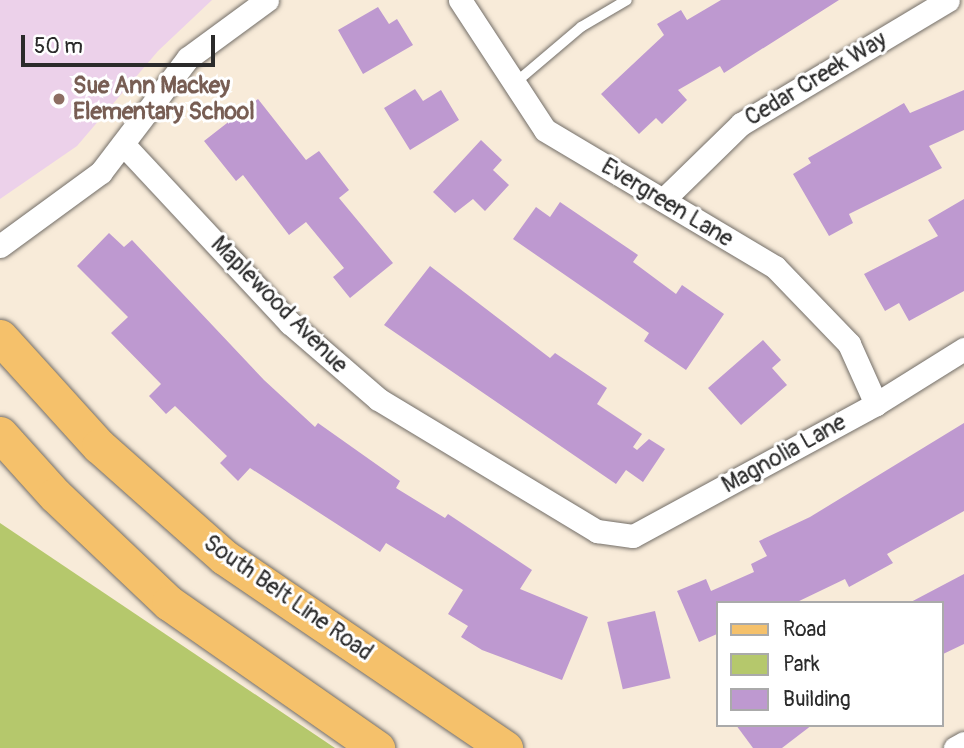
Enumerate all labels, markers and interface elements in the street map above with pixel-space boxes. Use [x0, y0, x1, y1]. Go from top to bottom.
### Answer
scale bar [24, 21, 219, 65]
street label: Cedar Creek Way [740, 26, 892, 132]
text: 50 m [34, 33, 83, 60]
place label: Sue Ann Mackey Elementary School [73, 72, 255, 126]
marker: Sue Ann Mackey Elementary School [51, 91, 67, 107]
street label: Evergreen Lane [596, 153, 738, 253]
street label: Maplewood Avenue [205, 231, 353, 379]
street label: Magnolia Lane [717, 409, 851, 499]
street label: South Belt Line Road [198, 529, 378, 667]
legend [716, 601, 943, 727]
text: Road [783, 616, 827, 643]
text: Park [783, 651, 820, 678]
text: Building [783, 686, 850, 713]

